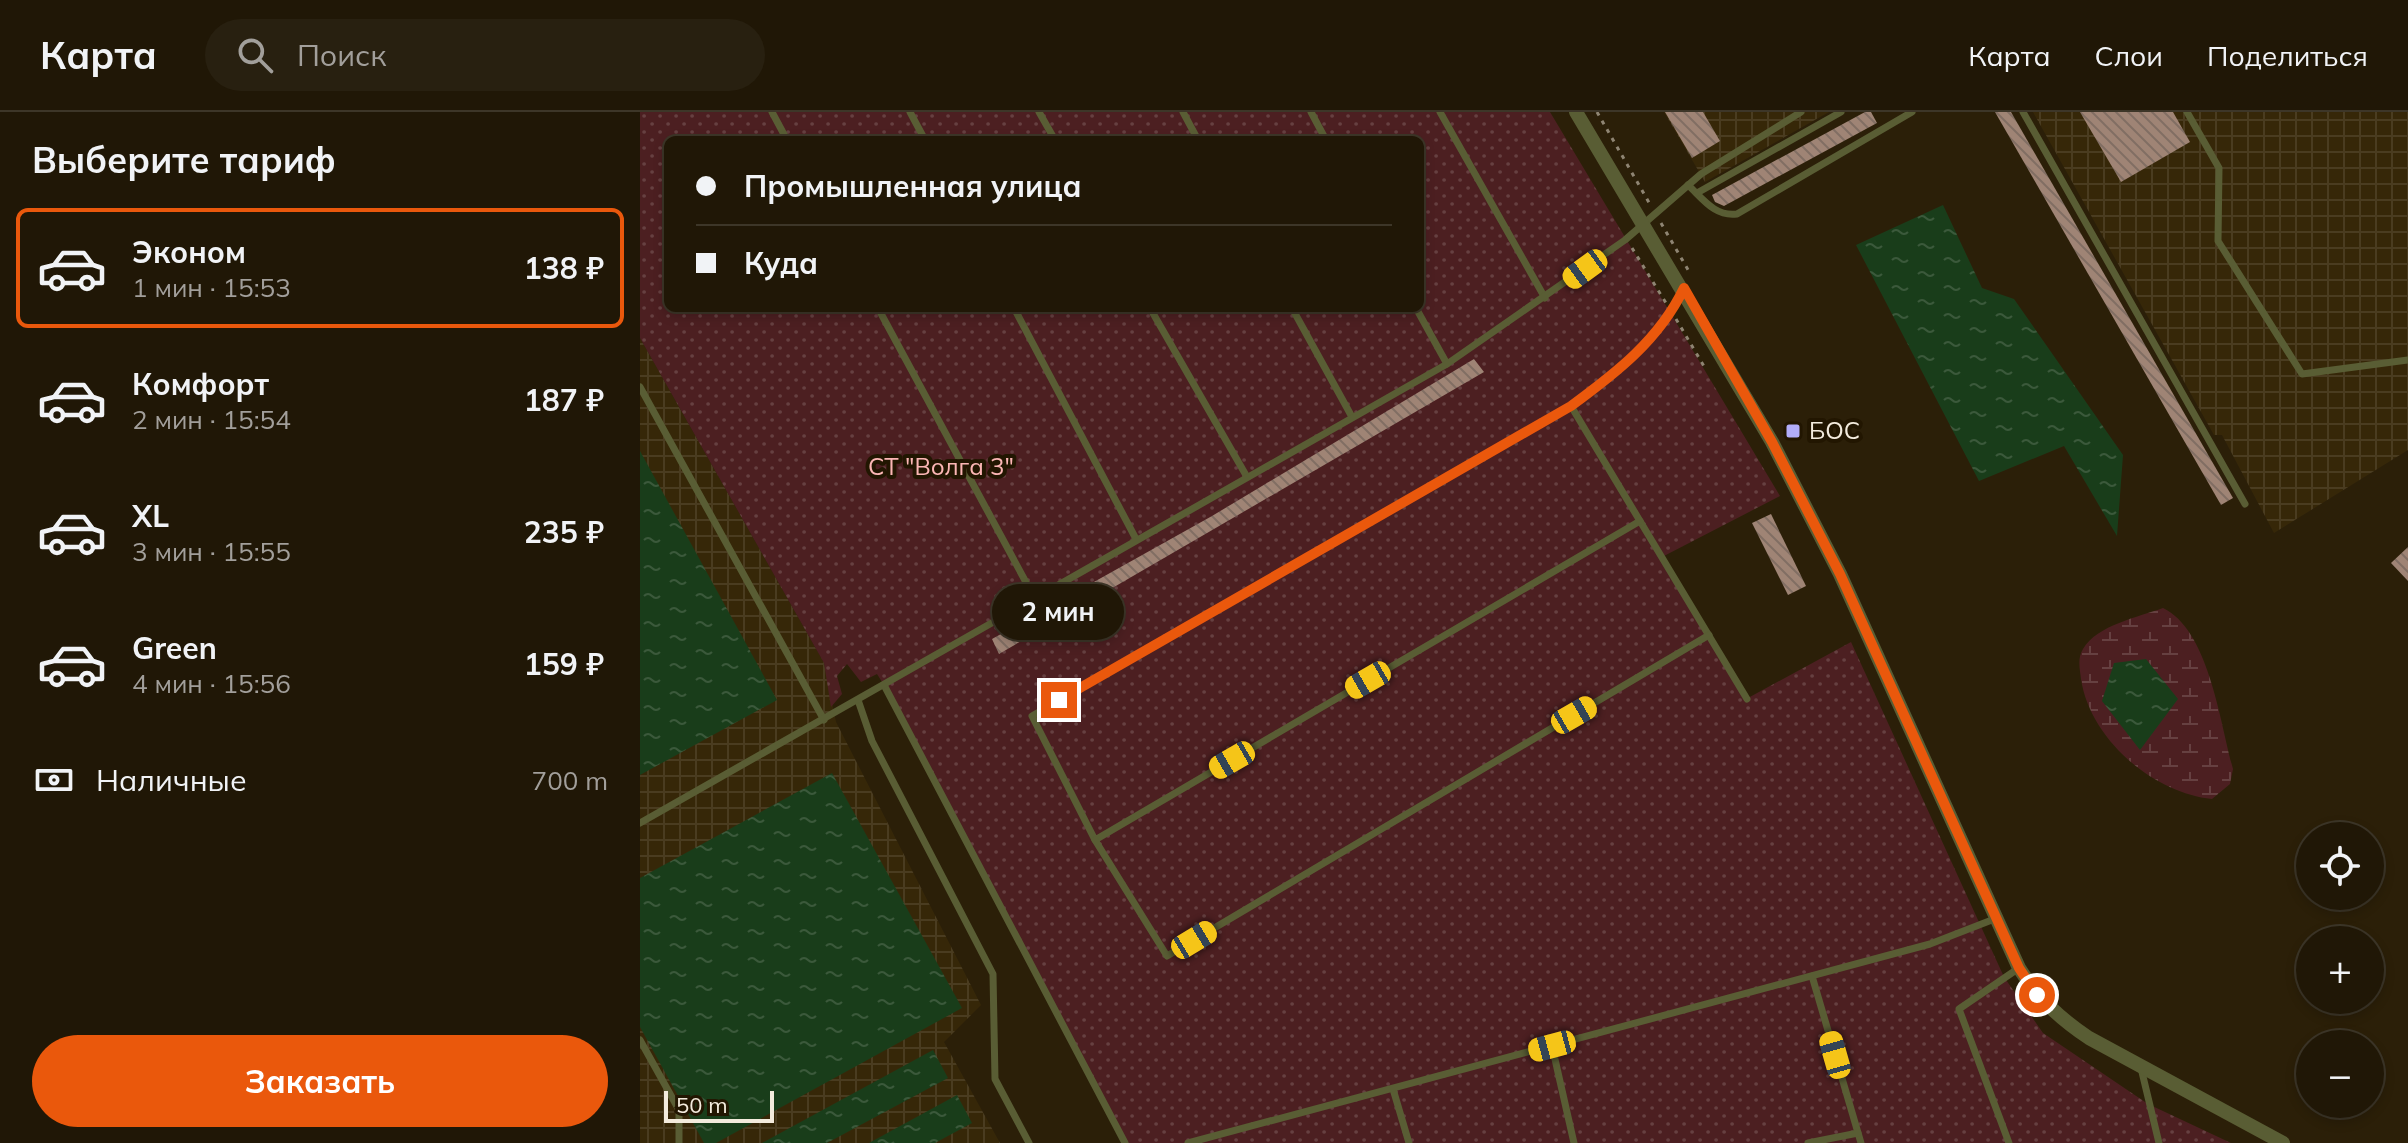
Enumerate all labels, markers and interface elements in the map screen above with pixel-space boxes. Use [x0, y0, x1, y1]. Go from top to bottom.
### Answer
search box [205, 19, 765, 91]
text: Карта [40, 31, 157, 79]
icon: search [233, 33, 277, 77]
text: Поиск [297, 36, 386, 74]
text: Карта [1968, 38, 2051, 73]
text: Слои [2095, 38, 2163, 73]
text: Поделиться [2207, 38, 2368, 73]
text: Выберите тариф [32, 137, 336, 182]
text: Промышленная улица [744, 167, 1082, 205]
icon: car [36, 232, 108, 304]
text: Эконом [132, 233, 246, 271]
text: Куда [744, 244, 818, 282]
car [1559, 245, 1611, 293]
text: 138 ₽ [524, 249, 604, 287]
text: 1 мин · 15:53 [132, 271, 291, 304]
icon: car [36, 364, 108, 436]
text: Комфорт [132, 365, 269, 403]
text: 187 ₽ [524, 381, 604, 419]
text: 2 мин · 15:54 [132, 403, 291, 436]
place label: БОС [1809, 415, 1860, 445]
marker: БОС [1784, 422, 1802, 440]
park label: СТ "Волга 3" [868, 451, 1014, 481]
icon: car [36, 496, 108, 568]
text: XL [132, 497, 169, 535]
text: 235 ₽ [524, 513, 604, 551]
text: 3 мин · 15:55 [132, 535, 291, 568]
callout: 2 мин [993, 584, 1125, 640]
text: 2 мин [1022, 595, 1094, 628]
icon: car [36, 628, 108, 700]
text: Green [132, 629, 217, 667]
text: 159 ₽ [524, 645, 604, 683]
car [1341, 658, 1395, 702]
text: 4 мин · 15:56 [132, 667, 291, 700]
route end [1041, 682, 1077, 718]
car [1547, 693, 1601, 737]
car [1205, 738, 1259, 782]
icon: cash [32, 758, 76, 802]
text: Наличные [96, 761, 247, 799]
text: 700 m [532, 764, 608, 797]
map controls [2296, 822, 2384, 1118]
button: locate [2296, 822, 2384, 910]
car [1167, 917, 1221, 963]
button: + [2296, 926, 2384, 1014]
route start [2019, 977, 2055, 1013]
car [1526, 1028, 1578, 1064]
car [1817, 1029, 1853, 1081]
button: − [2296, 1030, 2384, 1118]
button: Заказать [32, 1035, 608, 1127]
scale bar [664, 1087, 774, 1123]
text: 50 m [676, 1091, 727, 1119]

